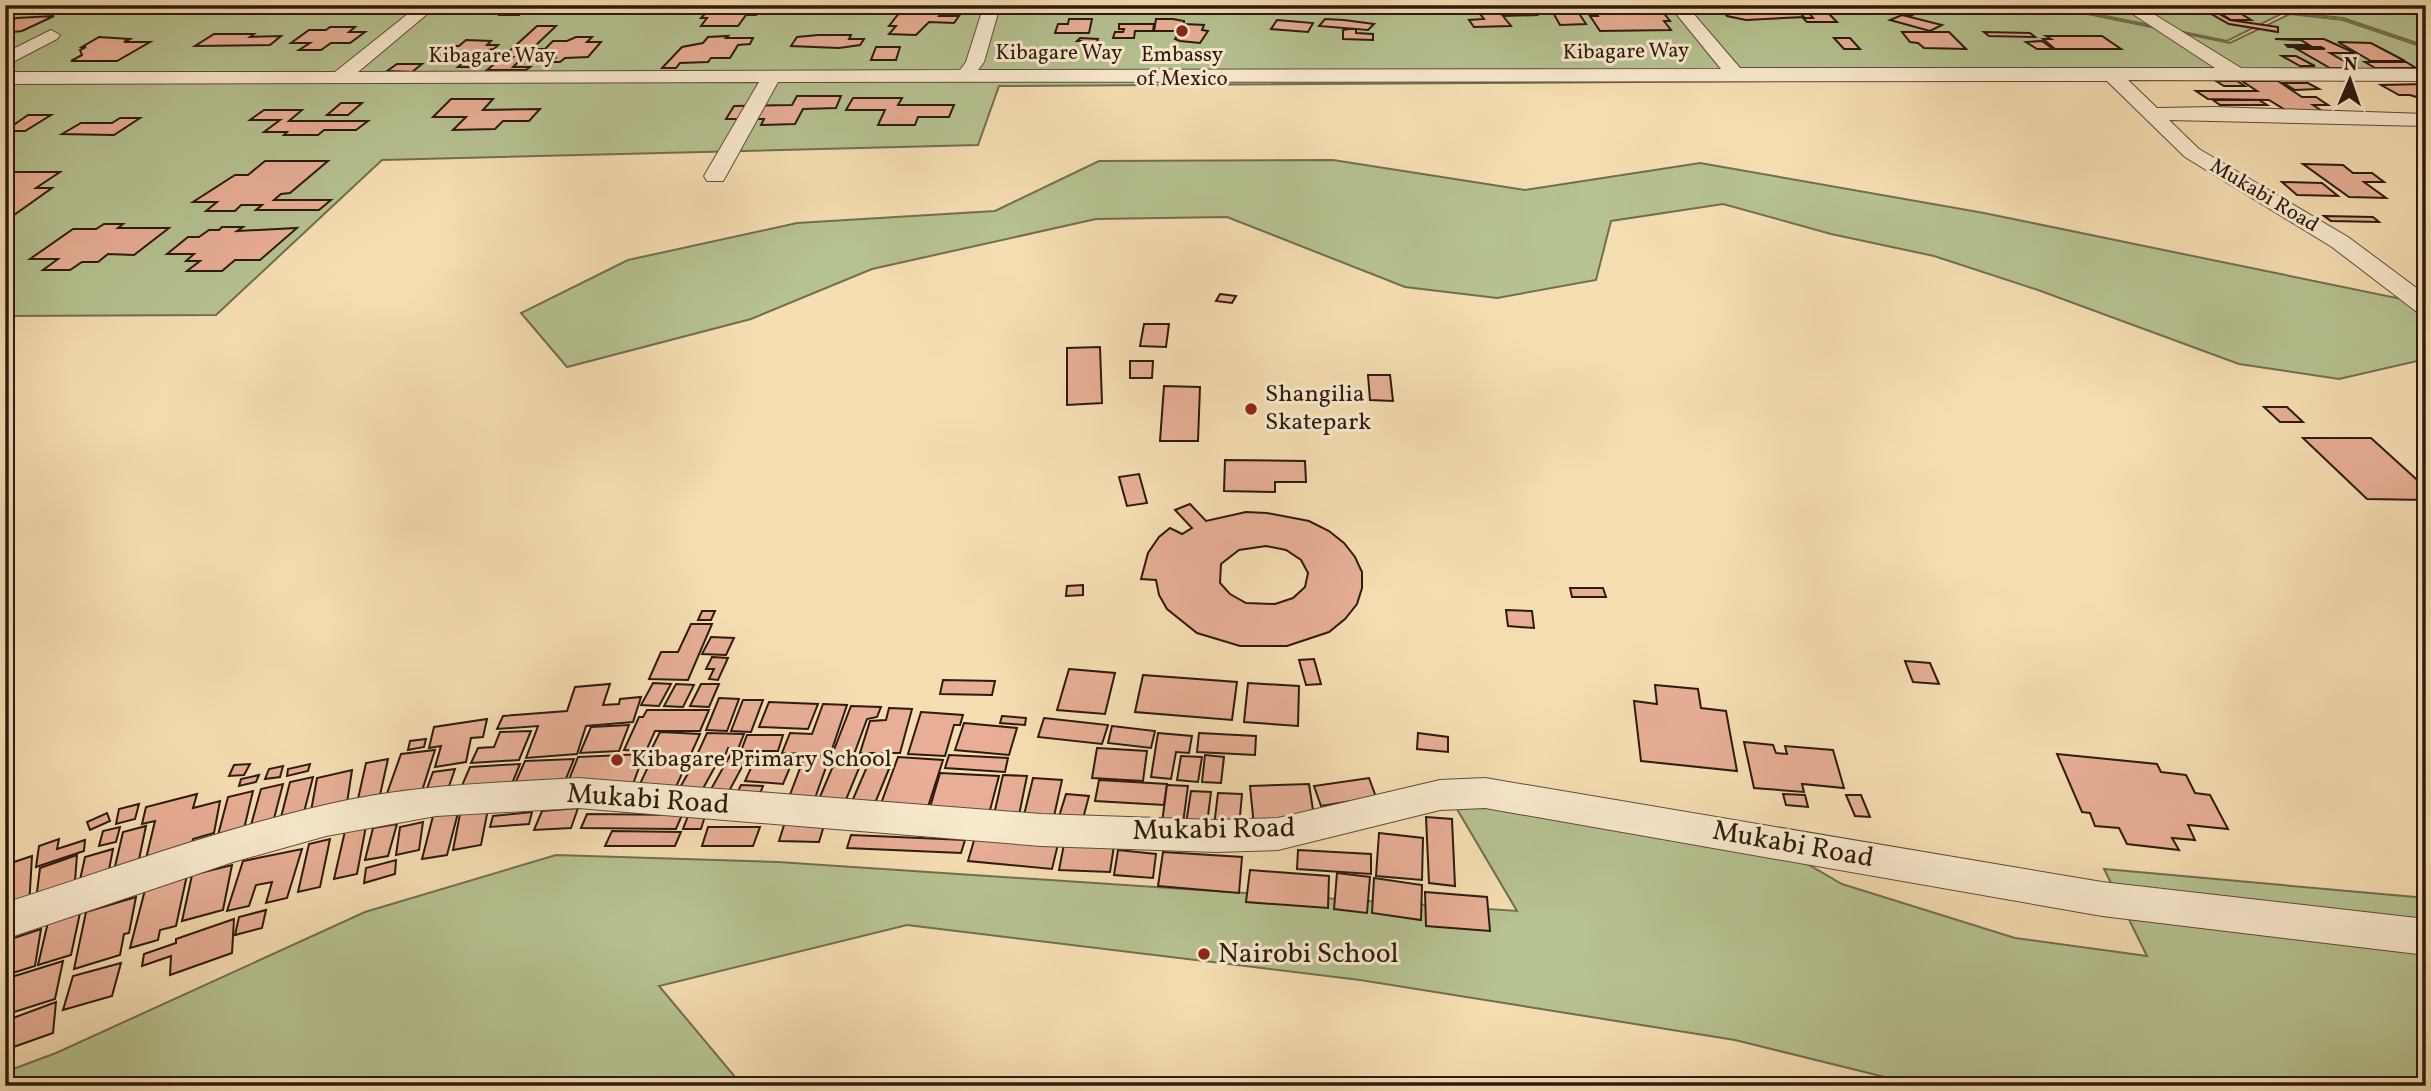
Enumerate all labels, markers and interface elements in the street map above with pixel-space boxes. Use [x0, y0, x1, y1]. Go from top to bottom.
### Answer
marker: Embassy of Mexico [1174, 23, 1190, 39]
street label: Kibagare Way [1562, 36, 1690, 68]
street label: Kibagare Way [996, 39, 1123, 68]
place label: Embassy of Mexico [1136, 41, 1228, 94]
street label: Kibagare Way [429, 42, 556, 71]
north arrow [2316, 46, 2386, 116]
text: N [2343, 52, 2358, 78]
street label: Mukabi Road [2204, 152, 2324, 240]
place label: Shangilia Skatepark [1265, 378, 1371, 440]
marker: Shangilia Skatepark [1243, 401, 1259, 417]
place label: Kibagare Primary School [631, 743, 892, 777]
marker: Kibagare Primary School [609, 752, 625, 768]
street label: Mukabi Road [565, 775, 731, 825]
street label: Mukabi Road [1132, 809, 1296, 851]
street label: Mukabi Road [1709, 812, 1877, 878]
place label: Nairobi School [1218, 935, 1399, 974]
marker: Nairobi School [1196, 946, 1212, 962]

